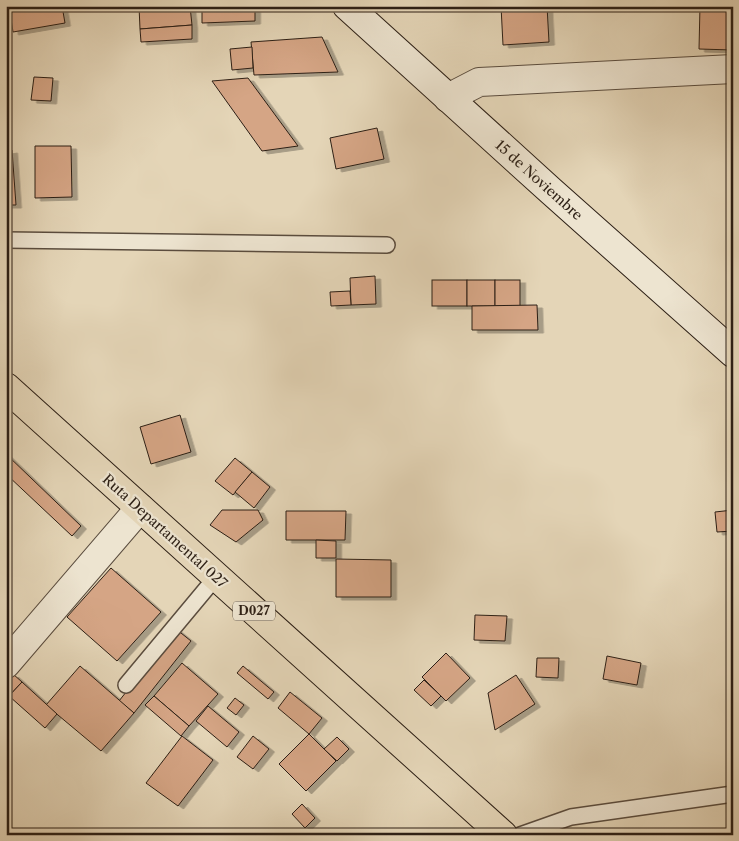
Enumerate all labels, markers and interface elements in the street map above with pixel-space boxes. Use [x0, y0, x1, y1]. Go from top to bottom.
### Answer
street label: 15 de Noviembre [492, 136, 587, 224]
street label: Ruta Departamental 027 [99, 470, 231, 592]
road number: D027 [233, 602, 275, 620]

